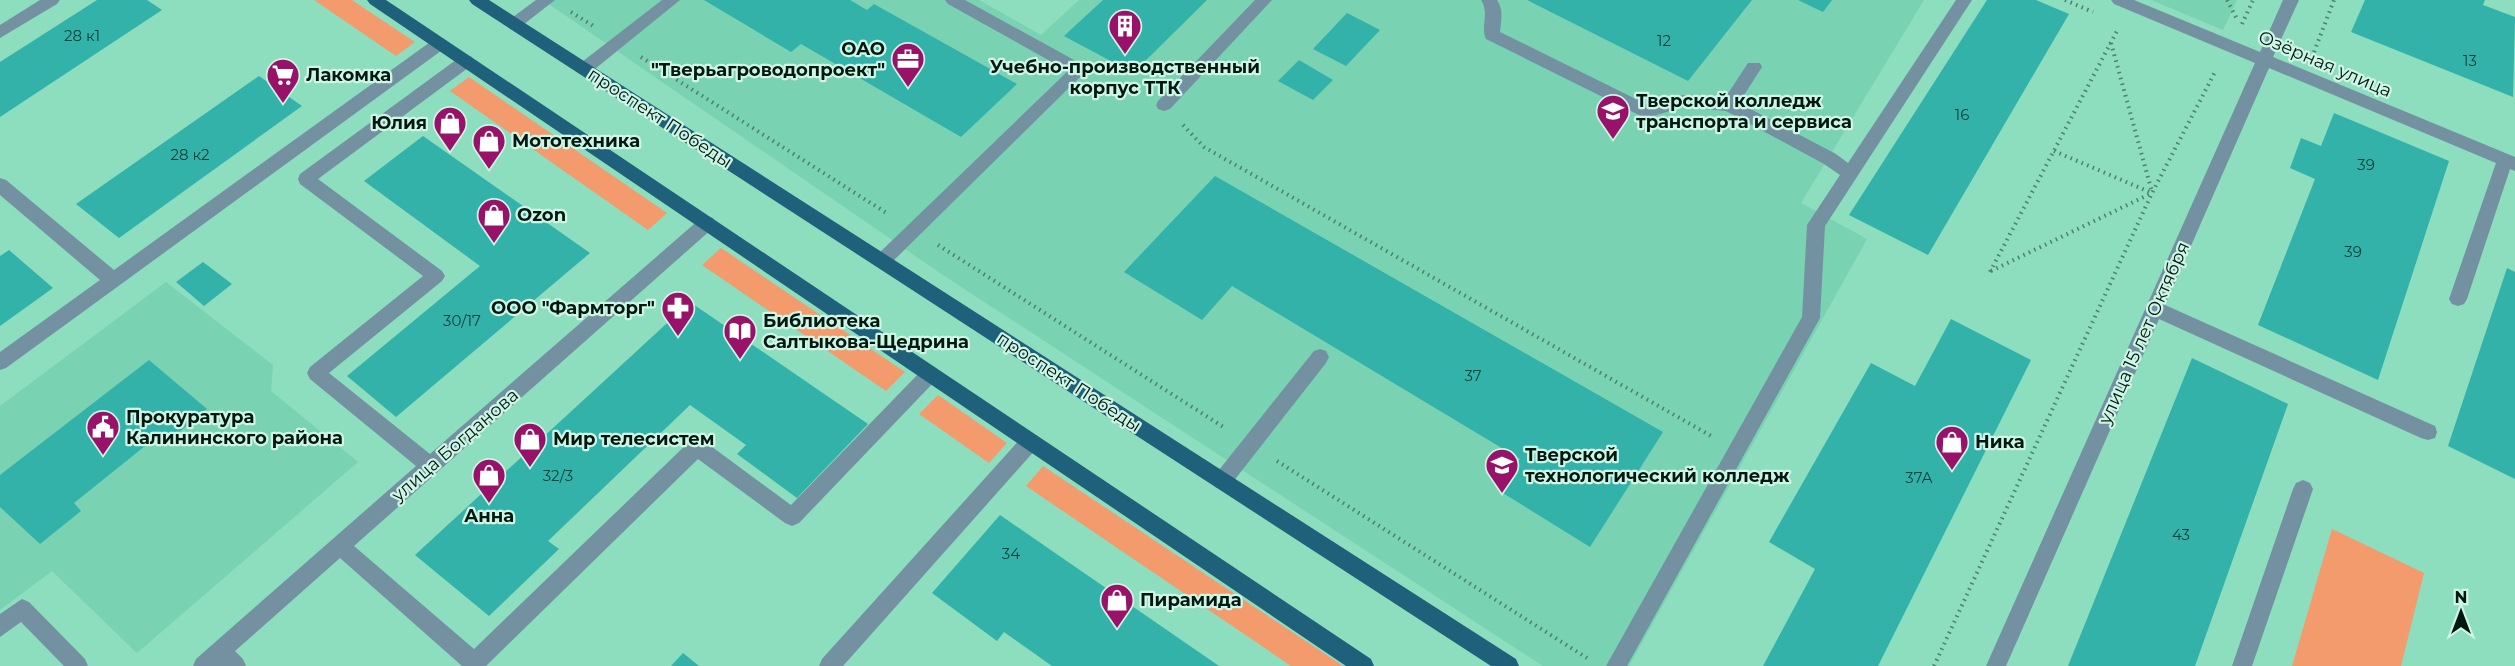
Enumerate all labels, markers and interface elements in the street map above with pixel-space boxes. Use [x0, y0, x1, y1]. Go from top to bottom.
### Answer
building icon: Учебно-производственный корпус ТТК [1107, 8, 1143, 55]
house number: 28 к1 [64, 26, 100, 45]
street label: Озёрная улица [2255, 26, 2395, 102]
house number: 12 [1657, 31, 1671, 50]
place label: OAO "Тверьагроводопроект" [651, 38, 885, 81]
office icon: OAO "Тверьагроводопроект" [890, 41, 926, 88]
house number: 13 [2463, 51, 2477, 70]
place label: Учебно-производственный корпус ТТК [990, 56, 1260, 99]
supermarket icon: Лакомка [265, 57, 301, 104]
street label: проспект Победы [584, 63, 736, 173]
place label: Лакомка [306, 64, 391, 86]
place label: Тверской колледж транспорта и сервиса [1636, 90, 1852, 133]
school or university icon: Тверской колледж транспорта и сервиса [1595, 93, 1631, 140]
shop icon: Юлия [432, 105, 468, 152]
house number: 16 [1955, 105, 1969, 124]
place label: Юлия [371, 112, 427, 134]
shop icon: Мототехника [471, 123, 507, 170]
place label: Мототехника [512, 130, 640, 152]
house number: 28 к2 [170, 145, 210, 164]
house number: 39 [2357, 155, 2375, 174]
shop icon: Ozon [476, 197, 512, 244]
place label: Ozon [517, 204, 566, 226]
street label: улица 15 лет Октября [2093, 238, 2194, 428]
house number: 39 [2344, 242, 2362, 261]
pharmacy icon: ООО "Фармторг" [660, 290, 696, 337]
place label: ООО "Фармторг" [491, 297, 655, 319]
place label: Библиотека Салтыкова-Щедрина [763, 310, 969, 353]
house number: 30/17 [443, 311, 481, 330]
library icon: Библиотека Салтыкова-Щедрина [722, 313, 758, 360]
street label: проспект Победы [993, 327, 1145, 437]
house number: 37 [1464, 366, 1482, 385]
street label: улица Богданова [386, 384, 523, 507]
place label: Прокуратура Калининского района [126, 406, 343, 449]
public building icon: Прокуратура Калининского района [85, 409, 121, 456]
shop icon: Мир телесистем [512, 421, 548, 468]
shop icon: Ника [1934, 424, 1970, 471]
place label: Мир телесистем [553, 428, 715, 450]
place label: Ника [1975, 431, 2025, 453]
place label: Тверской технологический колледж [1525, 444, 1790, 487]
school or university icon: Тверской технологический колледж [1484, 447, 1520, 494]
shop icon: Анна [471, 457, 507, 504]
house number: 32/3 [543, 466, 573, 485]
house number: 37А [1905, 468, 1933, 487]
place label: Анна [464, 505, 514, 527]
house number: 43 [2172, 525, 2190, 544]
house number: 34 [1002, 544, 1020, 563]
shop icon: Пирамида [1099, 582, 1135, 629]
north arrow [2431, 582, 2491, 642]
text: N [2455, 588, 2467, 607]
place label: Пирамида [1140, 589, 1242, 611]

